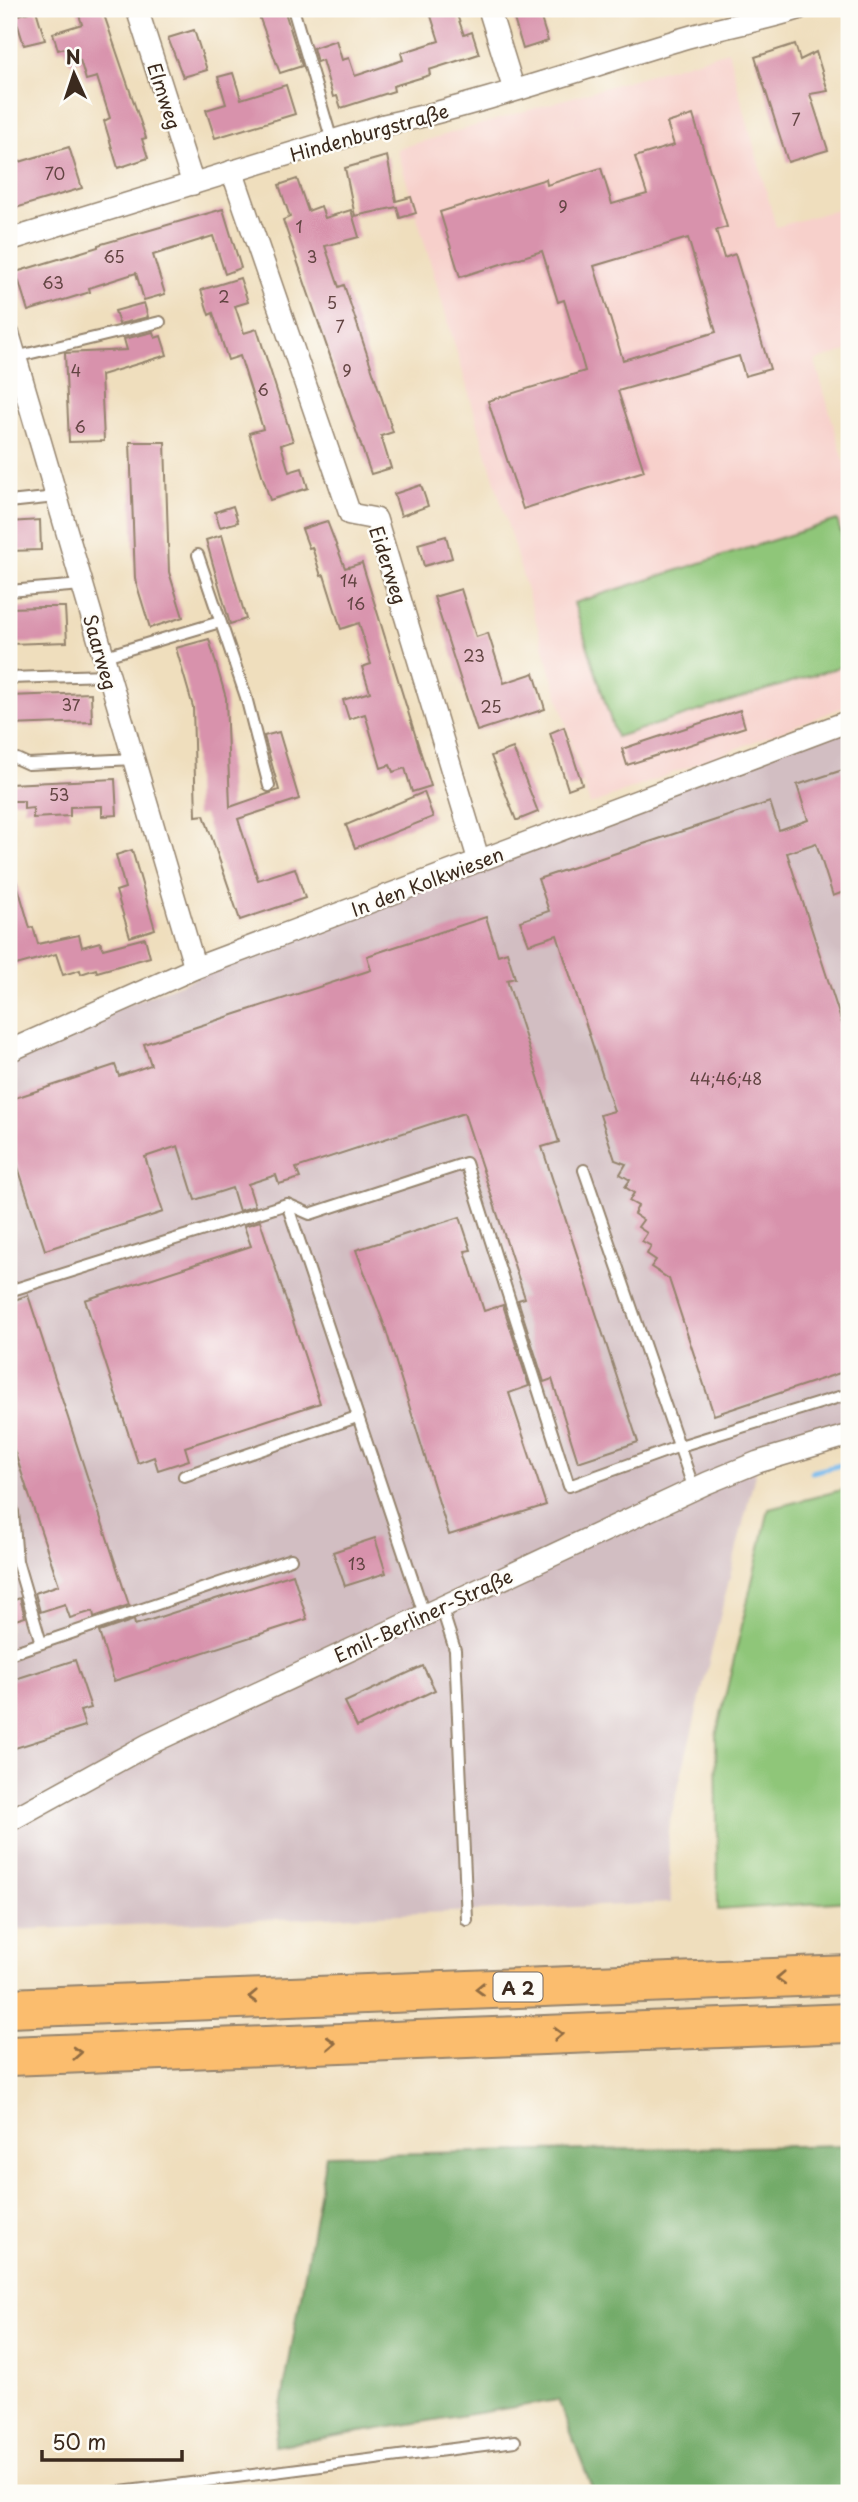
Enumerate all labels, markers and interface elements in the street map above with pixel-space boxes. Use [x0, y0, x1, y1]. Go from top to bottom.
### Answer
north arrow [38, 38, 108, 108]
text: N [65, 42, 81, 70]
street label: Elmweg [141, 59, 189, 133]
street label: Hindenburgstraße [286, 96, 452, 168]
house number: 7 [791, 107, 801, 131]
house number: 70 [45, 161, 65, 185]
house number: 9 [558, 194, 568, 218]
house number: 1 [295, 214, 303, 238]
house number: 65 [103, 244, 125, 268]
house number: 3 [307, 244, 317, 268]
house number: 63 [42, 270, 64, 294]
house number: 2 [218, 284, 230, 308]
house number: 5 [327, 290, 337, 314]
house number: 7 [335, 314, 345, 338]
house number: 4 [71, 358, 81, 382]
house number: 9 [342, 358, 352, 382]
house number: 6 [257, 377, 269, 401]
house number: 6 [74, 414, 86, 438]
street label: Eiderweg [363, 522, 415, 608]
house number: 14 [340, 568, 358, 592]
house number: 16 [347, 591, 365, 615]
street label: Saarweg [77, 611, 125, 693]
house number: 23 [463, 643, 485, 667]
house number: 37 [62, 692, 81, 716]
house number: 25 [480, 694, 502, 718]
house number: 53 [49, 782, 69, 806]
street label: In den Kolkwiesen [347, 839, 507, 923]
house number: 44;46;48 [690, 1066, 762, 1090]
house number: 13 [348, 1551, 366, 1575]
street label: Emil-Berliner-Straße [329, 1561, 517, 1669]
one-way arrow [775, 1970, 786, 1985]
road number: A 2 [494, 1972, 542, 2001]
one-way arrow [474, 1981, 485, 1996]
one-way arrow [247, 1989, 258, 2004]
one-way arrow [553, 2026, 564, 2041]
one-way arrow [325, 2035, 336, 2050]
one-way arrow [72, 2046, 83, 2061]
scale bar [42, 2418, 182, 2462]
text: 50 m [52, 2425, 106, 2457]

